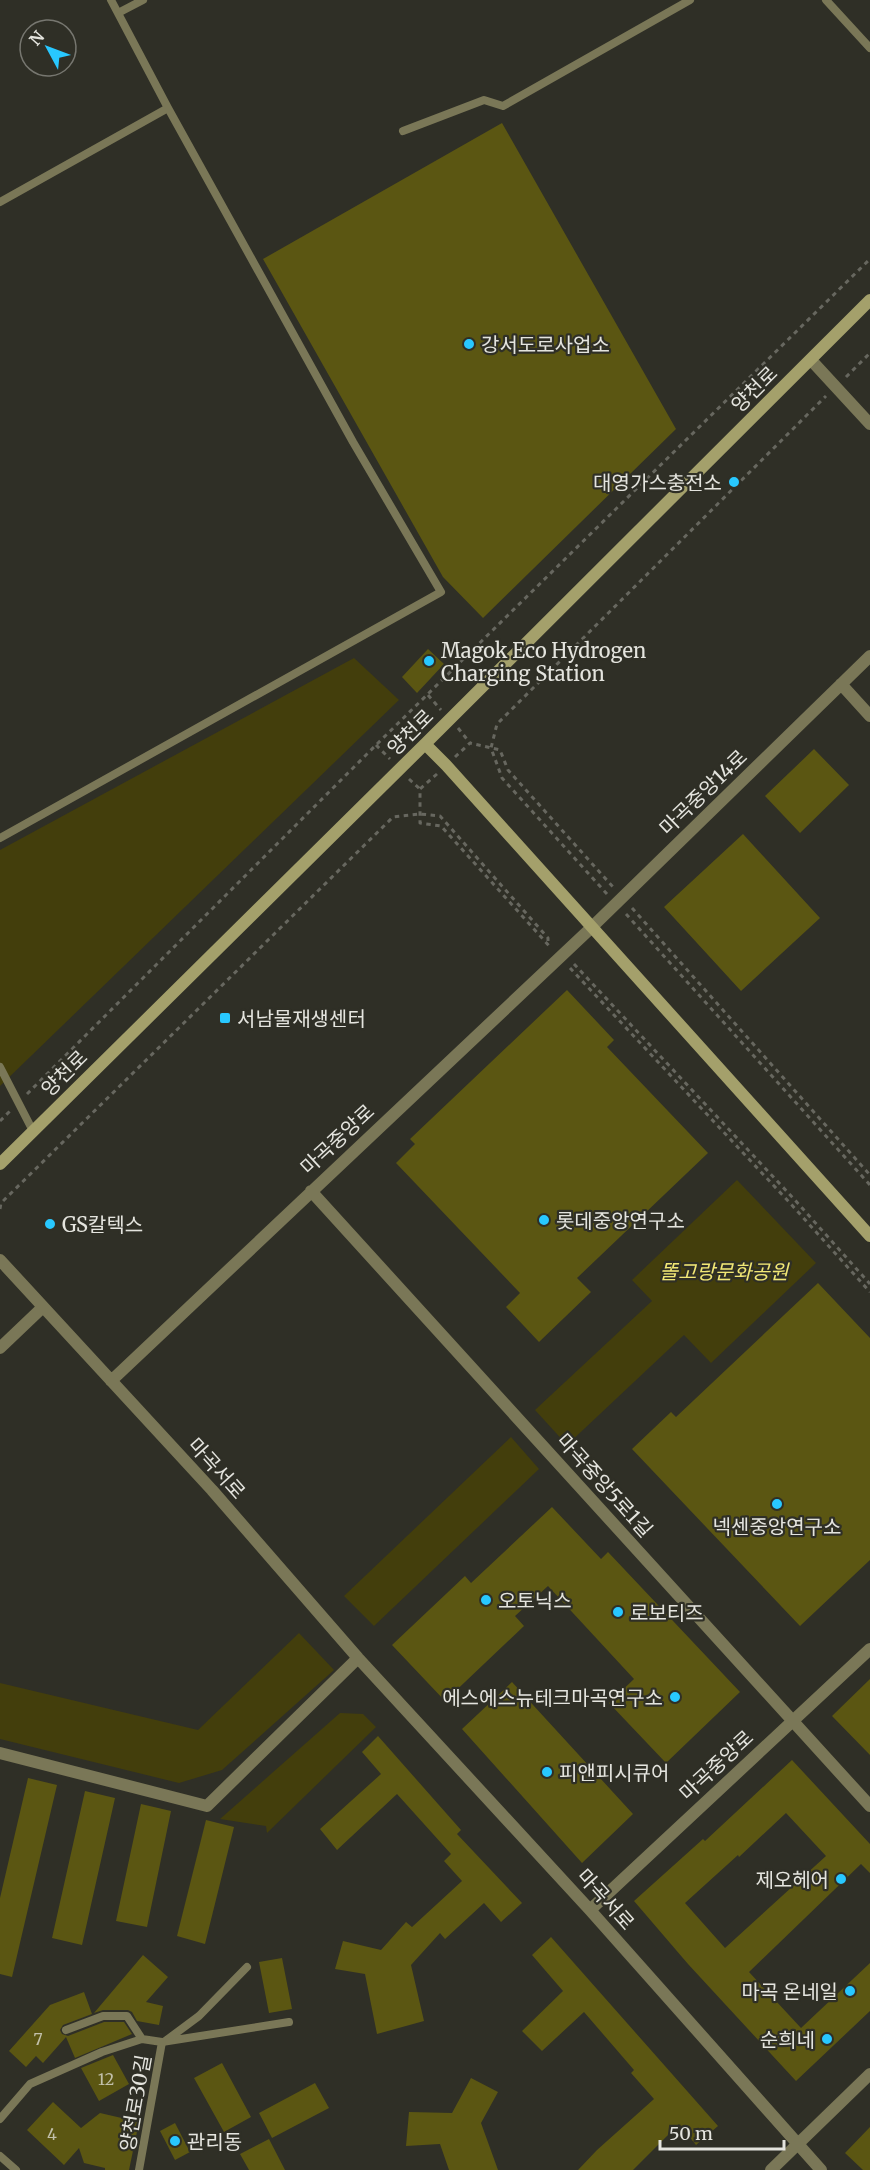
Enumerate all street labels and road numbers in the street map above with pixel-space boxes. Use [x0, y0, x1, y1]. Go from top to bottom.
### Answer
street label: 양천로 [726, 361, 782, 417]
street label: 양천로 [382, 704, 438, 760]
street label: 마곡중앙14로 [654, 744, 752, 840]
street label: 양천로 [36, 1045, 92, 1101]
street label: 마곡중앙로 [295, 1098, 379, 1180]
street label: 마곡중앙5로1길 [552, 1428, 658, 1542]
street label: 마곡서로 [183, 1432, 251, 1504]
street label: 마곡중앙로 [674, 1724, 758, 1806]
street label: 마곡서로 [572, 1863, 640, 1935]
street label: 양천로30길 [114, 2053, 156, 2153]

